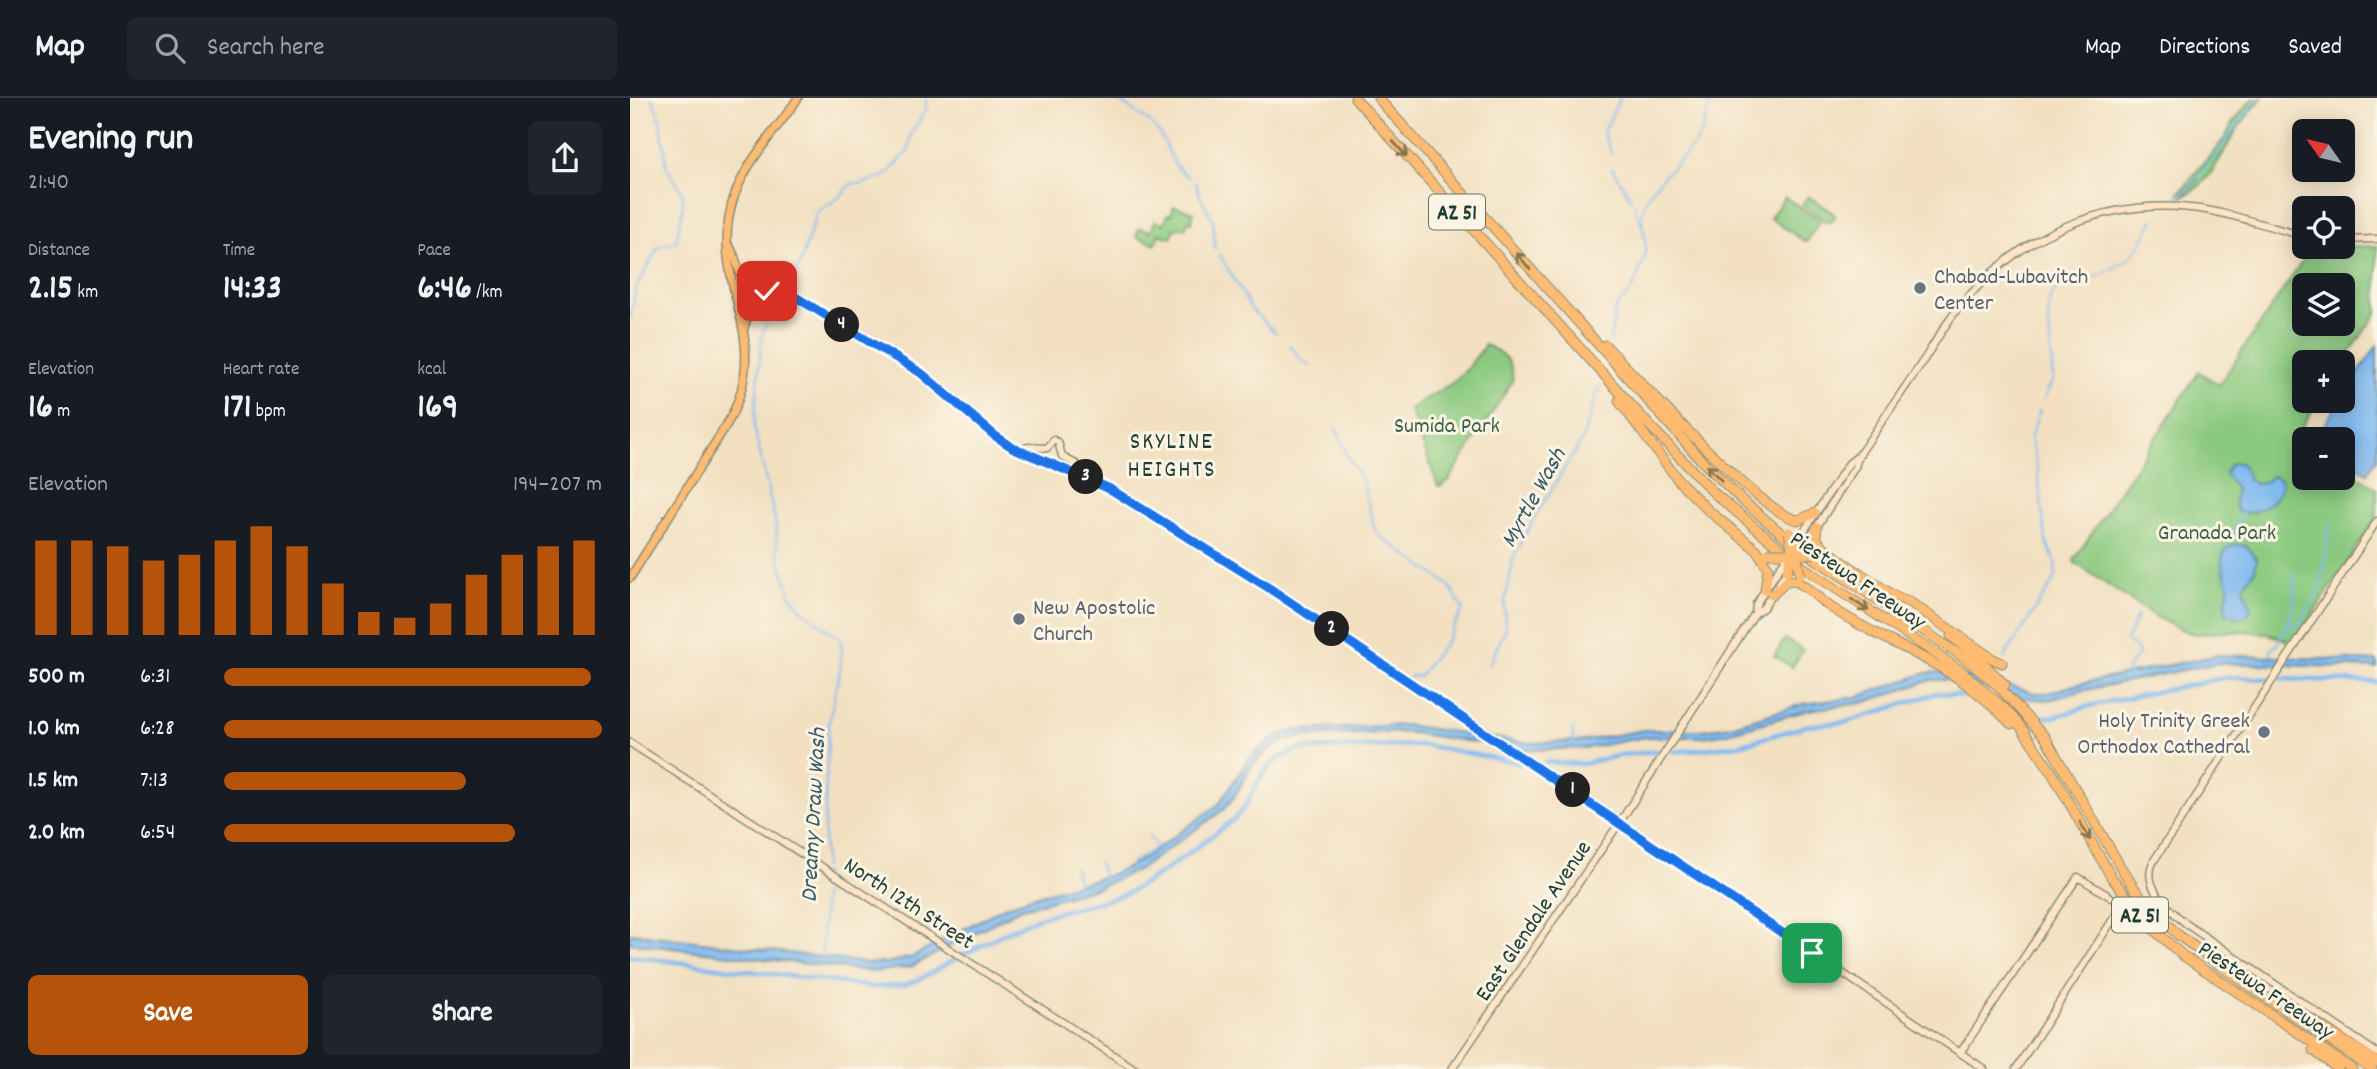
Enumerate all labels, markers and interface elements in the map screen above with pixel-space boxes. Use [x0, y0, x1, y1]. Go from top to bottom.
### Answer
search box [127, 17, 617, 80]
text: Map [35, 25, 85, 72]
icon: search [151, 29, 189, 67]
text: Search here [207, 30, 325, 67]
text: Map [2085, 31, 2121, 65]
text: Directions [2159, 31, 2250, 65]
text: Saved [2288, 31, 2342, 65]
text: Evening run [28, 113, 193, 168]
north arrow [2292, 119, 2356, 182]
map controls [2292, 119, 2355, 490]
button: share [528, 121, 602, 195]
one-way arrow [1392, 140, 1409, 157]
text: 21:40 [28, 167, 69, 200]
road number: AZ 51 [1429, 194, 1485, 230]
button: locate [2292, 196, 2355, 259]
text: Distance [28, 238, 90, 265]
text: Time [223, 238, 255, 265]
text: Pace [417, 238, 451, 265]
one-way arrow [1515, 252, 1531, 270]
pin [737, 261, 797, 321]
place label: Chabad-Lubavitch Center [1934, 262, 2088, 321]
text: 2.15 [28, 265, 73, 315]
text: 14:33 [223, 265, 282, 315]
text: 6:46 [417, 265, 472, 315]
icon: check [748, 272, 786, 310]
button: layers [2292, 273, 2355, 336]
text: km [73, 280, 98, 307]
text: /km [472, 280, 503, 307]
marker: Chabad-Lubavitch Center [1912, 280, 1928, 296]
pin: 4 [824, 308, 860, 342]
text: 4 [838, 311, 845, 338]
button: + [2292, 350, 2355, 413]
text: Elevation [28, 357, 94, 384]
text: Heart rate [223, 357, 299, 384]
text: kcal [417, 357, 446, 384]
text: 16 [28, 384, 53, 434]
text: 171 [223, 384, 251, 434]
text: 169 [417, 384, 458, 434]
text: m [53, 399, 70, 426]
text: bpm [251, 399, 286, 426]
park label: Sumida Park [1394, 411, 1500, 444]
district label: SKYLINE HEIGHTS [1127, 426, 1217, 488]
button: − [2292, 427, 2355, 490]
water label: Myrtle Wash [1493, 441, 1577, 555]
pin: 3 [1068, 460, 1104, 494]
text: 3 [1081, 463, 1090, 490]
one-way arrow [1705, 465, 1722, 482]
text: Elevation [28, 469, 108, 502]
text: 194–207 m [513, 469, 602, 502]
park label: Granada Park [2158, 518, 2276, 551]
street label: Piestewa Freeway [1782, 524, 1932, 640]
place label: New Apostolic Church [1033, 593, 1155, 652]
one-way arrow [1849, 598, 1869, 612]
marker: New Apostolic Church [1011, 611, 1027, 627]
pin: 2 [1314, 612, 1350, 646]
text: 2 [1327, 615, 1336, 642]
text: 500 m [28, 661, 85, 694]
text: 6:31 [140, 661, 170, 694]
place label: Holy Trinity Greek Orthodox Cathedral [2077, 706, 2251, 765]
text: 1.0 km [28, 713, 80, 746]
text: 6:28 [140, 713, 174, 746]
marker: Holy Trinity Greek Orthodox Cathedral [2256, 724, 2272, 740]
water label: Dreamy Draw Wash [793, 726, 837, 903]
text: 1.5 km [28, 765, 78, 798]
text: 7:13 [140, 765, 168, 798]
pin: 1 [1556, 772, 1590, 808]
text: 1 [1570, 776, 1575, 803]
text: 2.0 km [28, 817, 85, 850]
text: 6:54 [140, 817, 175, 850]
one-way arrow [2079, 820, 2092, 841]
street label: East Glendale Avenue [1469, 835, 1601, 1009]
street label: North 12th Street [836, 850, 980, 960]
road number: AZ 51 [2112, 898, 2168, 932]
pin [1782, 923, 1842, 983]
icon: arrive [1793, 934, 1831, 972]
street label: Piestewa Freeway [2190, 934, 2340, 1050]
button: Save [28, 975, 308, 1055]
button: Share [322, 975, 602, 1055]

